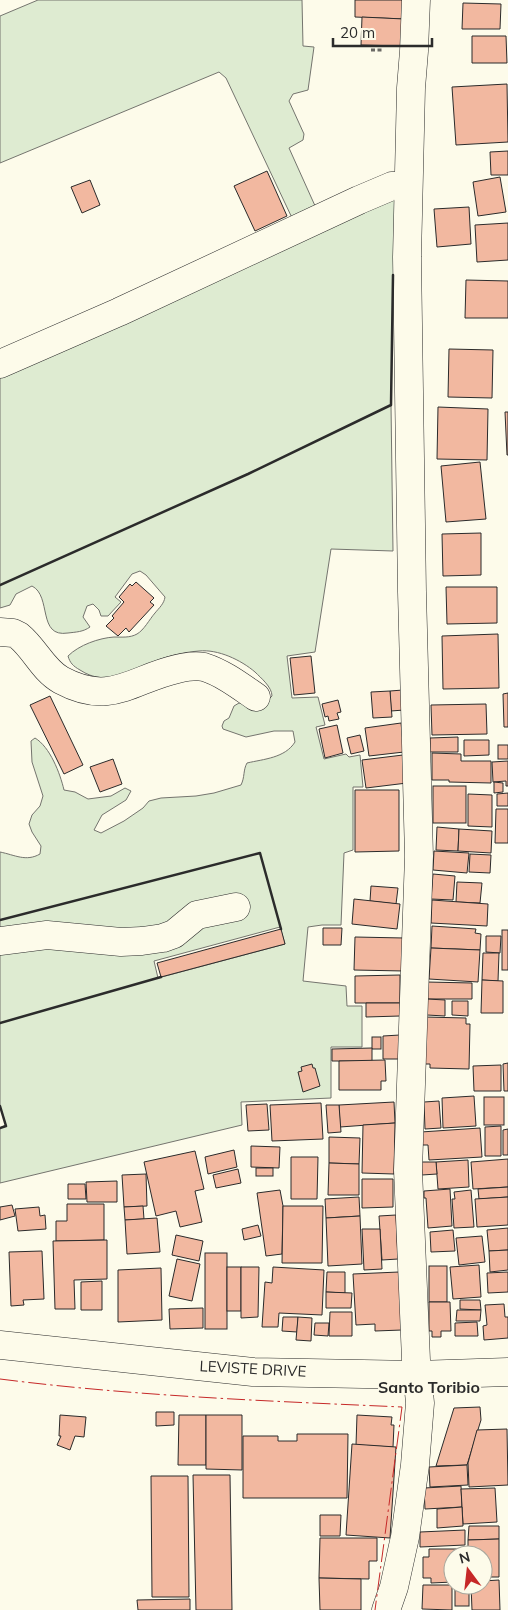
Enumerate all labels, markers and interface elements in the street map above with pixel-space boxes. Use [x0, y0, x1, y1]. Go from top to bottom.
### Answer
scale bar [333, 15, 432, 47]
text: 20 m [340, 23, 375, 42]
street label: LEVISTE DRIVE [199, 1356, 307, 1381]
district label: Santo Toribio [378, 1377, 480, 1397]
north arrow [443, 1545, 493, 1595]
text: N [457, 1547, 472, 1568]

